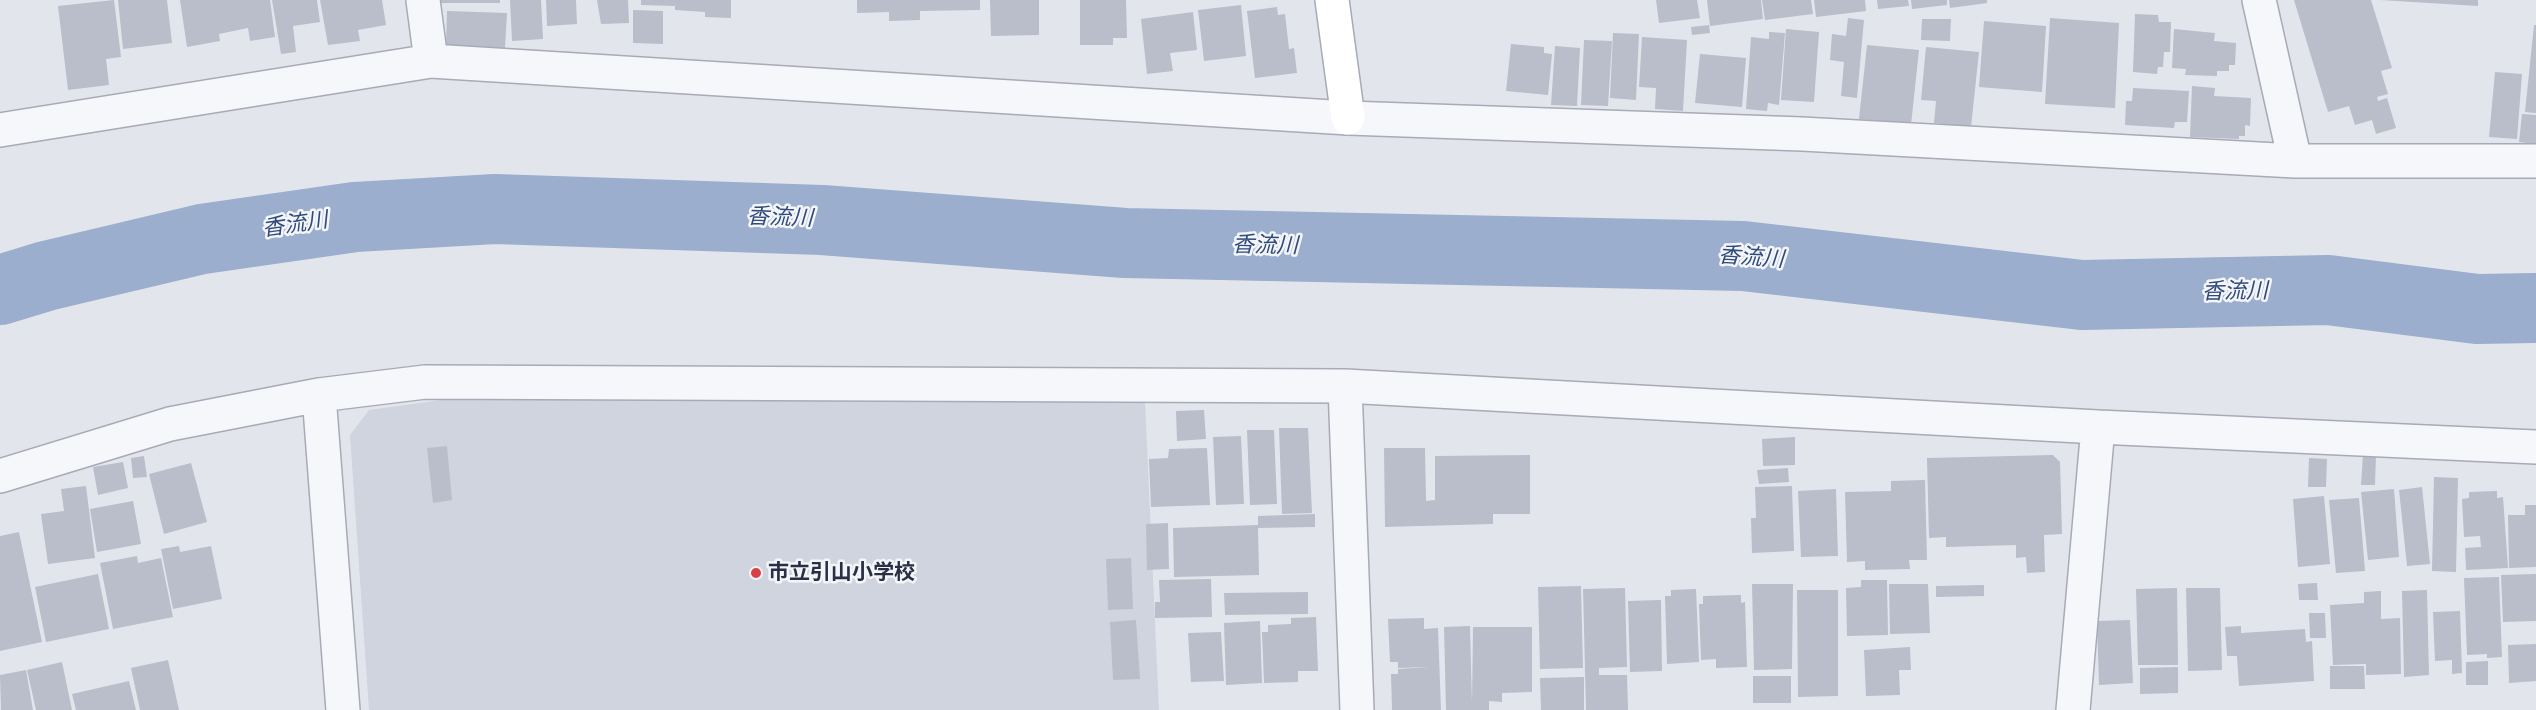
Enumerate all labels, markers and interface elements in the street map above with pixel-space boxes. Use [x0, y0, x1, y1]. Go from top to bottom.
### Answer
water label: 香流川 [747, 204, 813, 232]
water label: 香流川 [260, 207, 330, 243]
water label: 香流川 [1232, 232, 1298, 260]
water label: 香流川 [1717, 243, 1785, 273]
water label: 香流川 [2202, 278, 2268, 306]
place label: 市立引山小学校 [768, 560, 915, 586]
marker: 市立引山小学校 [749, 566, 763, 580]

